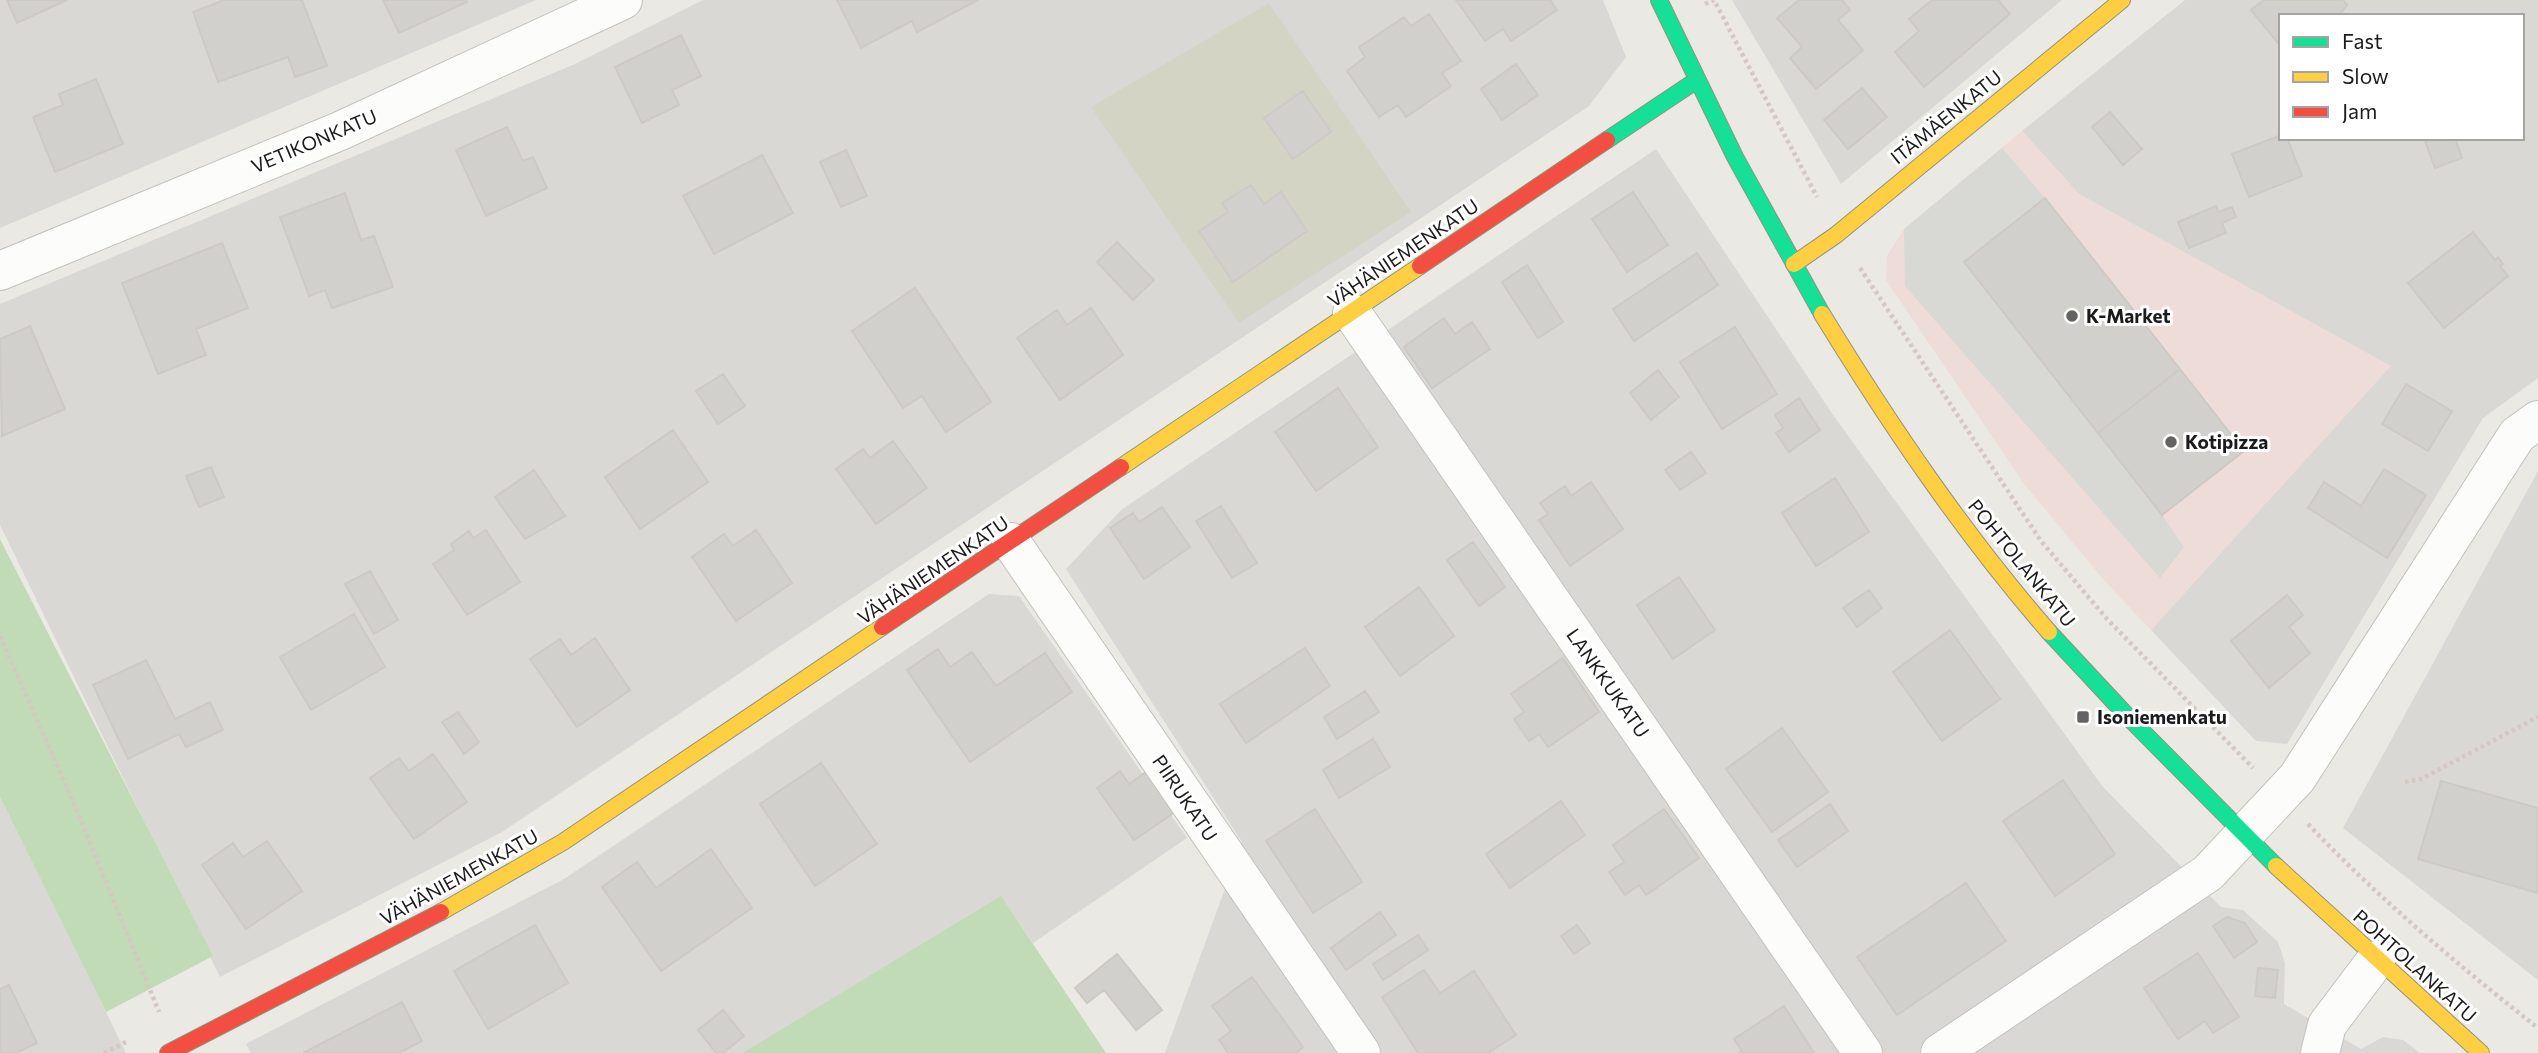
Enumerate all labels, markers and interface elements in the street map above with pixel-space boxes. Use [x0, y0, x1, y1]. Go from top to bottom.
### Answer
legend [2279, 14, 2524, 140]
text: Fast [2342, 28, 2383, 53]
text: Slow [2342, 63, 2389, 88]
street label: ITÄMÄENKATU [1886, 65, 2006, 168]
text: Jam [2342, 98, 2377, 123]
street label: VETIKONKATU [248, 104, 380, 177]
street label: VÄHÄNIEMENKATU [1323, 194, 1483, 312]
place label: K-Market [2086, 304, 2171, 327]
marker: K-Market [2064, 308, 2080, 324]
place label: Kotipizza [2185, 430, 2268, 453]
marker: Kotipizza [2163, 434, 2179, 450]
street label: POHTOLANKATU [1964, 494, 2081, 631]
street label: VÄHÄNIEMENKATU [853, 511, 1013, 629]
street label: LANKKUKATU [1562, 624, 1655, 742]
place label: Isoniemenkatu [2097, 705, 2227, 728]
marker: Isoniemenkatu [2075, 709, 2091, 725]
street label: PIIRUKATU [1148, 750, 1223, 845]
street label: VÄHÄNIEMENKATU [376, 824, 542, 930]
street label: POHTOLANKATU [2349, 904, 2481, 1027]

